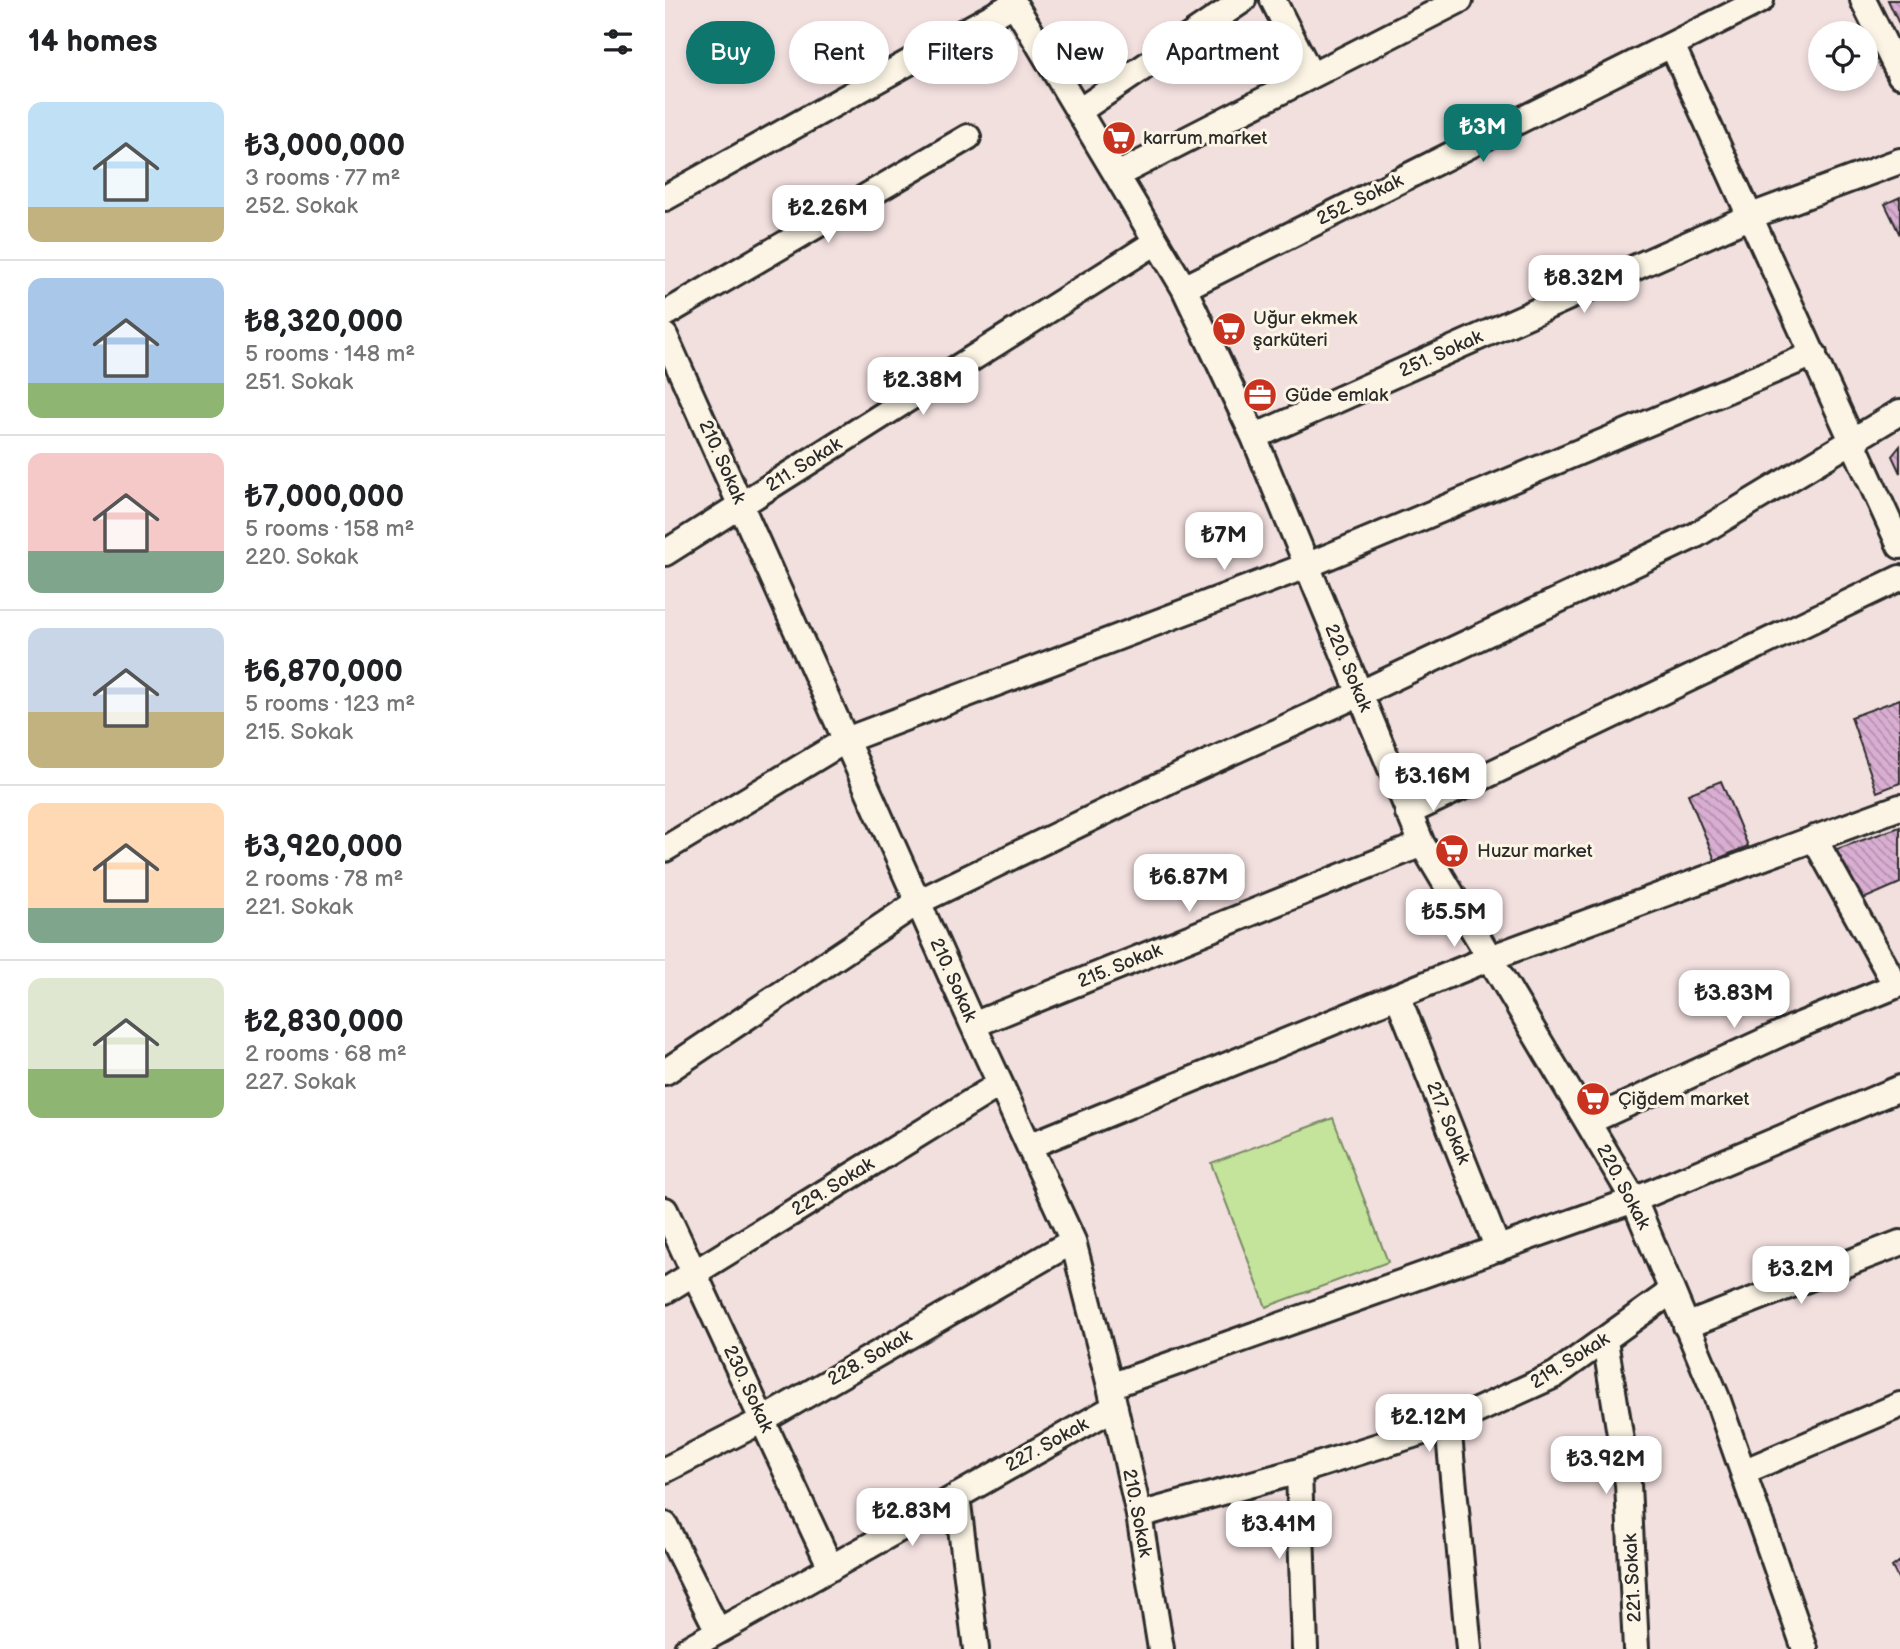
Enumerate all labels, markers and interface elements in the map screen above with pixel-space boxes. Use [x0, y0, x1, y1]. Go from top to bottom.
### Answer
chip: Buy [686, 21, 775, 84]
chip: Rent [789, 21, 889, 84]
chip: Filters [903, 21, 1018, 84]
chip: New [1032, 21, 1128, 84]
chip: Apartment [1142, 21, 1303, 84]
map controls [1808, 21, 1878, 91]
button: locate [1808, 21, 1878, 91]
icon: filters [599, 23, 637, 61]
text: 14 homes [28, 24, 157, 60]
pin: ₺3M [1449, 104, 1517, 164]
text: ₺3M [1460, 113, 1506, 141]
supermarket icon: karrum market [1100, 119, 1138, 157]
place label: karrum market [1143, 127, 1267, 150]
text: ₺3,000,000 [245, 128, 405, 164]
icon: home [84, 130, 168, 214]
text: 3 rooms · 77 m² [245, 164, 401, 192]
street label: 252. Sokak [1313, 169, 1407, 231]
pin: ₺2.26M [771, 186, 885, 245]
text: 252. Sokak [245, 192, 358, 220]
text: ₺2.26M [788, 194, 868, 222]
pin: ₺8.32M [1527, 256, 1641, 315]
text: ₺8.32M [1544, 264, 1624, 292]
text: ₺8,320,000 [245, 304, 403, 340]
icon: home [84, 306, 168, 390]
place label: Uğur ekmek şarküteri [1253, 307, 1358, 352]
supermarket icon: Uğur ekmek şarküteri [1210, 310, 1248, 348]
street label: 251. Sokak [1396, 325, 1487, 383]
text: 5 rooms · 148 m² [245, 340, 415, 368]
pin: ₺2.38M [866, 358, 980, 417]
text: ₺2.38M [883, 366, 963, 394]
text: 251. Sokak [245, 368, 353, 396]
office icon: Güde emlak [1241, 376, 1279, 414]
place label: Güde emlak [1285, 384, 1389, 407]
street label: 210. Sokak [693, 417, 751, 508]
street label: 211. Sokak [762, 432, 847, 497]
text: ₺7,000,000 [245, 479, 404, 515]
icon: home [84, 481, 168, 565]
pin: ₺7M [1190, 512, 1258, 572]
text: 5 rooms · 158 m² [245, 515, 414, 543]
text: ₺7M [1201, 521, 1247, 549]
text: 220. Sokak [245, 543, 358, 571]
street label: 220. Sokak [1319, 621, 1377, 716]
text: ₺6,870,000 [245, 654, 403, 690]
icon: home [84, 656, 168, 740]
text: 5 rooms · 123 m² [245, 690, 415, 718]
text: 215. Sokak [245, 718, 353, 746]
pin: ₺3.16M [1376, 754, 1490, 813]
text: ₺3.16M [1395, 762, 1471, 790]
text: ₺3,920,000 [245, 829, 403, 865]
icon: home [84, 831, 168, 915]
supermarket icon: Huzur market [1433, 832, 1471, 870]
place label: Huzur market [1477, 840, 1593, 863]
pin: ₺6.87M [1132, 855, 1246, 914]
text: ₺6.87M [1150, 863, 1228, 891]
text: 2 rooms · 78 m² [245, 865, 403, 893]
pin: ₺5.5M [1405, 890, 1503, 949]
text: 221. Sokak [245, 893, 353, 921]
text: ₺5.5M [1422, 898, 1486, 926]
street label: 210. Sokak [924, 935, 982, 1026]
street label: 215. Sokak [1074, 938, 1166, 993]
pin: ₺3.83M [1677, 970, 1791, 1030]
text: ₺3.83M [1695, 979, 1773, 1007]
text: ₺2,830,000 [245, 1004, 404, 1040]
icon: home [84, 1006, 168, 1090]
text: 2 rooms · 68 m² [245, 1040, 407, 1068]
text: 227. Sokak [245, 1068, 356, 1096]
street label: 217. Sokak [1421, 1078, 1475, 1168]
supermarket icon: Çiğdem market [1574, 1080, 1612, 1118]
place label: Çiğdem market [1618, 1088, 1750, 1111]
street label: 220. Sokak [1591, 1140, 1655, 1234]
street label: 229. Sokak [787, 1152, 879, 1221]
pin: ₺3.2M [1752, 1246, 1850, 1306]
text: ₺3.2M [1768, 1255, 1834, 1283]
street label: 228. Sokak [824, 1324, 917, 1391]
street label: 219. Sokak [1526, 1327, 1614, 1394]
street label: 230. Sokak [718, 1342, 778, 1437]
pin: ₺2.12M [1372, 1394, 1486, 1454]
text: ₺2.12M [1391, 1403, 1467, 1431]
street label: 227. Sokak [1001, 1412, 1093, 1477]
pin: ₺3.92M [1549, 1436, 1663, 1496]
text: ₺3.92M [1567, 1445, 1645, 1473]
street label: 210. Sokak [1117, 1467, 1157, 1560]
pin: ₺2.83M [855, 1488, 969, 1548]
text: ₺2.83M [872, 1497, 952, 1525]
pin: ₺3.41M [1222, 1502, 1336, 1561]
text: ₺3.41M [1242, 1510, 1316, 1538]
street label: 221. Sokak [1619, 1532, 1647, 1623]

